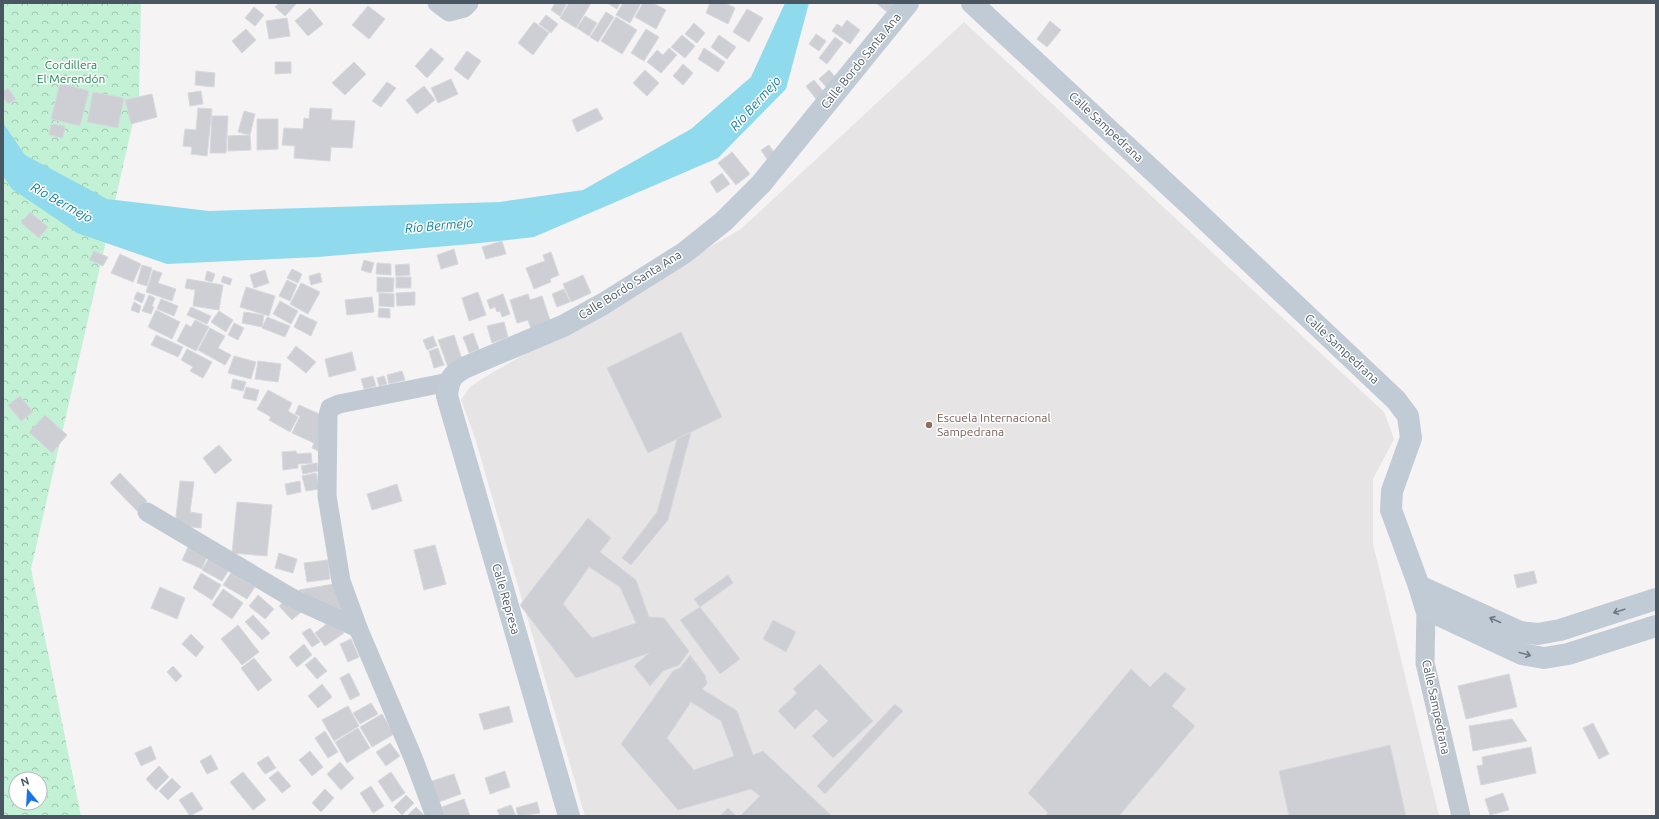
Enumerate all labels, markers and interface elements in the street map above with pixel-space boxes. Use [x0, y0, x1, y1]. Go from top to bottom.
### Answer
street label: Calle Bordo Santa Ana [818, 10, 903, 111]
park label: Cordillera El Merendón [37, 58, 105, 85]
water label: Río Bermejo [727, 73, 783, 133]
street label: Calle Sampedrana [1067, 89, 1146, 164]
water label: Río Bermejo [29, 179, 95, 225]
water label: Río Bermejo [404, 215, 474, 235]
street label: Calle Bordo Santa Ana [576, 248, 684, 322]
street label: Calle Sampedrana [1303, 311, 1382, 386]
place label: Escuela Internacional Sampedrana [937, 411, 1051, 438]
marker: Escuela Internacional Sampedrana [924, 420, 934, 430]
street label: Calle Represa [490, 562, 523, 636]
one-way arrow [1613, 608, 1626, 615]
one-way arrow [1489, 616, 1501, 623]
one-way arrow [1518, 651, 1531, 658]
street label: Calle Sampedrana [1420, 658, 1453, 755]
north arrow [8, 771, 48, 811]
text: N [19, 775, 31, 788]

